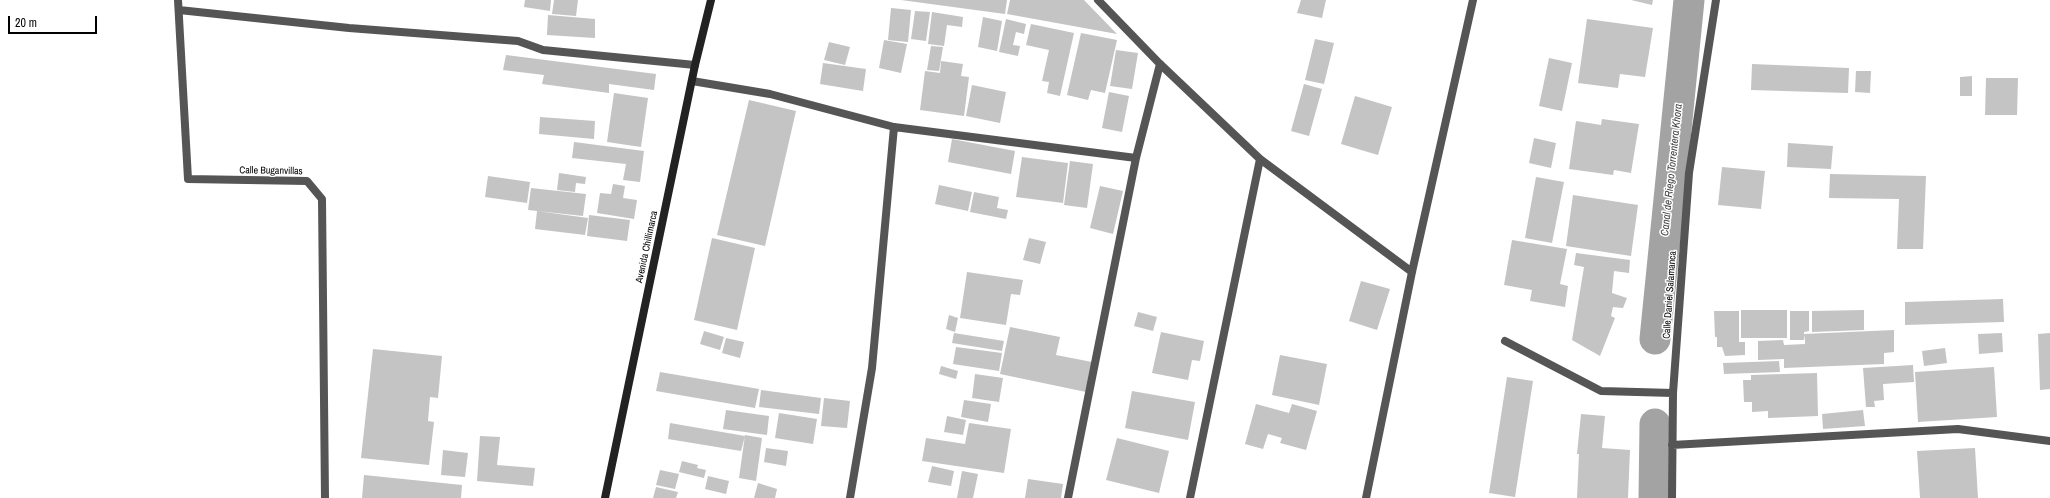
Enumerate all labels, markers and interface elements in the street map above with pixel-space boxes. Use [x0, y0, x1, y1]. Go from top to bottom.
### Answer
scale bar [10, 8, 99, 34]
text: 20 m [15, 15, 37, 31]
water label: Canal de Riego Torrentera Khora [1659, 103, 1685, 237]
street label: Calle Buganvillas [239, 164, 303, 178]
street label: Avenida Chillimarca [633, 210, 661, 284]
street label: Calle Daniel Salamanca [1661, 251, 1679, 339]

